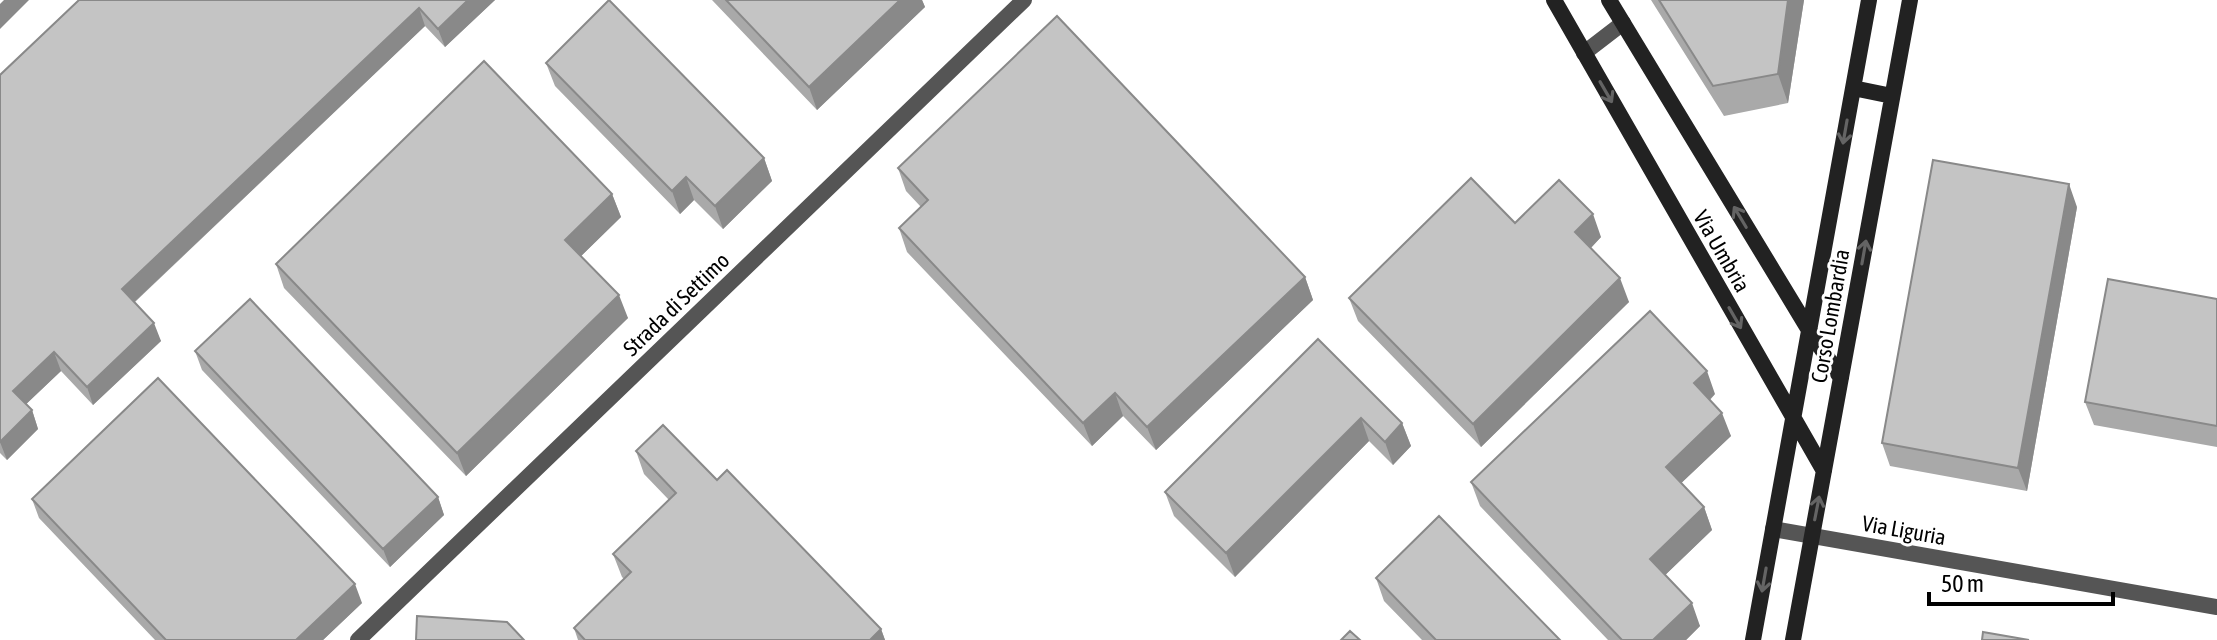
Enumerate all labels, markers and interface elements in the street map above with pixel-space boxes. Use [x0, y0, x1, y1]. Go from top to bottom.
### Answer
one-way arrow [1598, 80, 1614, 103]
one-way arrow [1837, 119, 1852, 144]
street label: Via Umbria [1688, 205, 1756, 297]
one-way arrow [1732, 206, 1748, 229]
one-way arrow [1857, 240, 1872, 266]
street label: Strada di Settimo [618, 247, 734, 361]
street label: Corso Lombardia [1805, 247, 1855, 385]
one-way arrow [1727, 306, 1743, 329]
one-way arrow [1810, 496, 1825, 521]
street label: Via Liguria [1860, 510, 1948, 550]
scale bar [1929, 556, 2113, 606]
one-way arrow [1755, 567, 1770, 593]
text: 50 m [1941, 570, 1984, 597]

